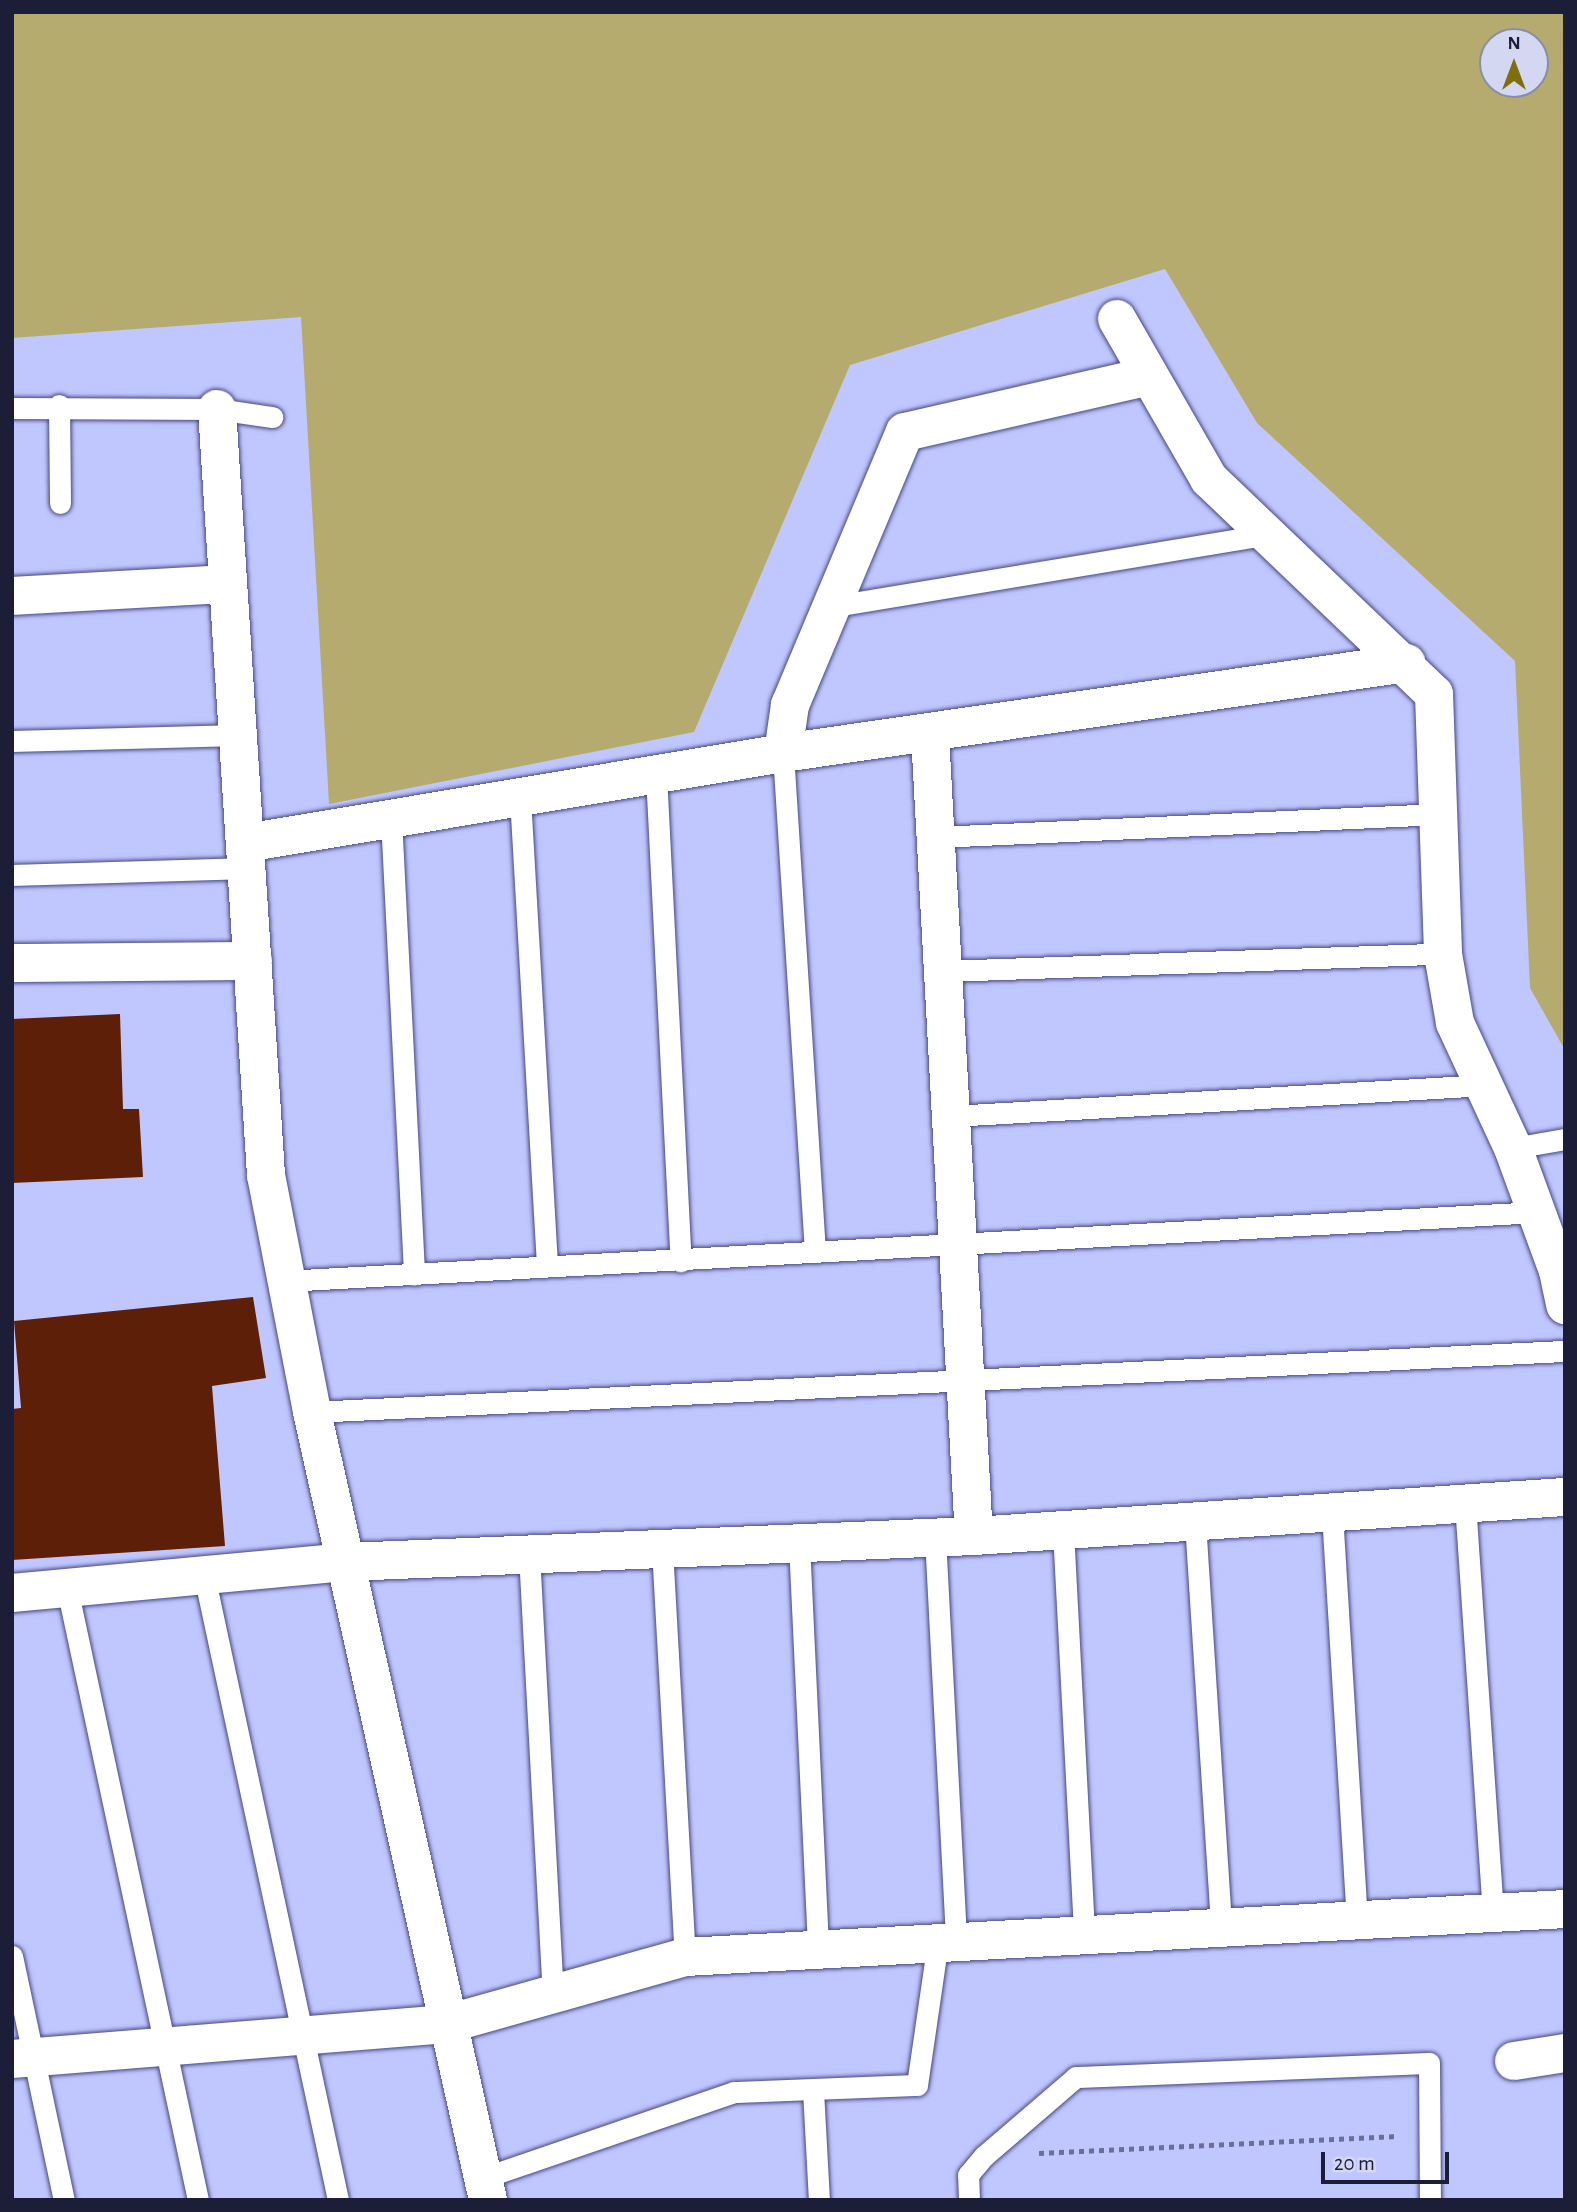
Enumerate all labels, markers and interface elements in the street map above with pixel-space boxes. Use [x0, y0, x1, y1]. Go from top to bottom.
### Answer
north arrow [1479, 28, 1549, 98]
text: N [1507, 34, 1521, 53]
scale bar [1325, 2138, 1453, 2182]
text: 20 m [1334, 2153, 1375, 2174]

